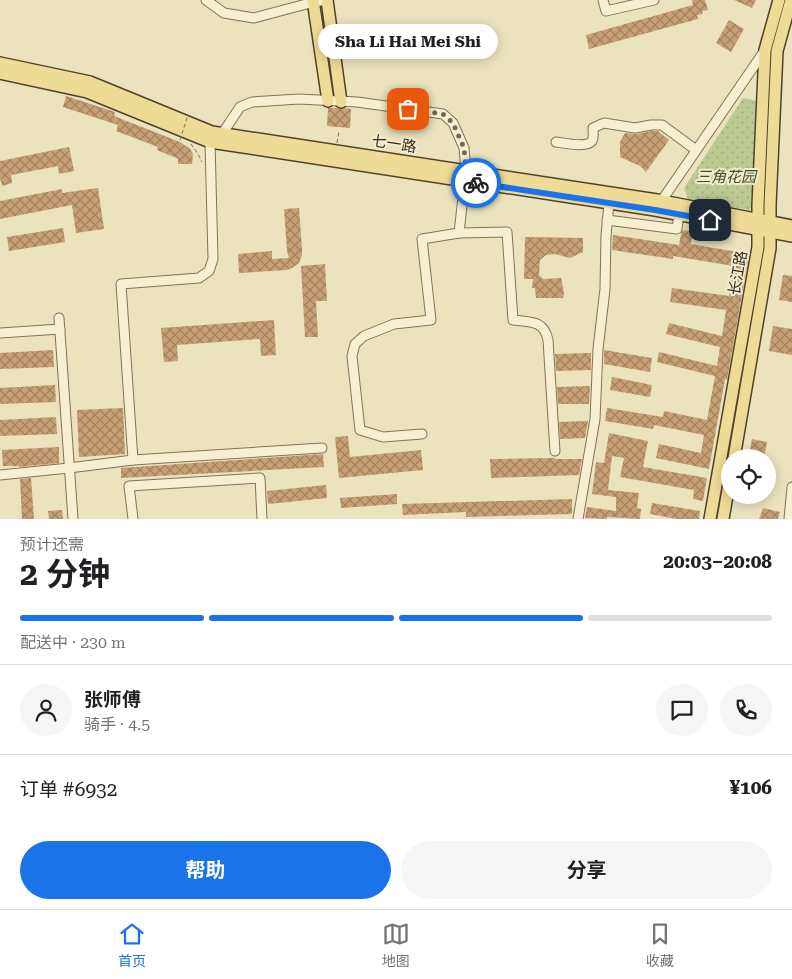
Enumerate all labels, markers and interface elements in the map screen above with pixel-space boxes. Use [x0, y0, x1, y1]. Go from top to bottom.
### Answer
callout: Sha Li Hai Mei Shi [318, 24, 498, 59]
text: Sha Li Hai Mei Shi [335, 32, 481, 51]
pin [387, 88, 429, 130]
icon: bag [394, 95, 422, 123]
street label: 七一路 [370, 132, 418, 156]
courier [451, 158, 501, 208]
park label: 三角花园 [696, 168, 758, 186]
icon: bike [462, 169, 490, 197]
pin [689, 199, 731, 241]
icon: home [696, 206, 724, 234]
street label: 长江路 [725, 249, 751, 297]
map controls [721, 449, 776, 504]
button: locate [721, 449, 776, 504]
text: 预计还需 [20, 535, 84, 554]
text: 20:03–20:08 [663, 550, 772, 573]
text: 2 分钟 [20, 555, 110, 593]
text: 配送中 · 230 m [20, 633, 126, 652]
button: person [20, 684, 72, 736]
button: chat [656, 684, 708, 736]
button: phone [720, 684, 772, 736]
text: 张师傅 [84, 688, 141, 711]
text: 骑手 · 4.5 [84, 715, 150, 734]
text: ¥106 [729, 776, 772, 799]
text: 订单 #6932 [20, 778, 117, 801]
button: 帮助 [20, 841, 391, 899]
button: 分享 [401, 841, 772, 899]
tab: 首页 [118, 920, 146, 970]
tab: 地图 [382, 920, 410, 970]
tab: 收藏 [646, 920, 674, 970]

